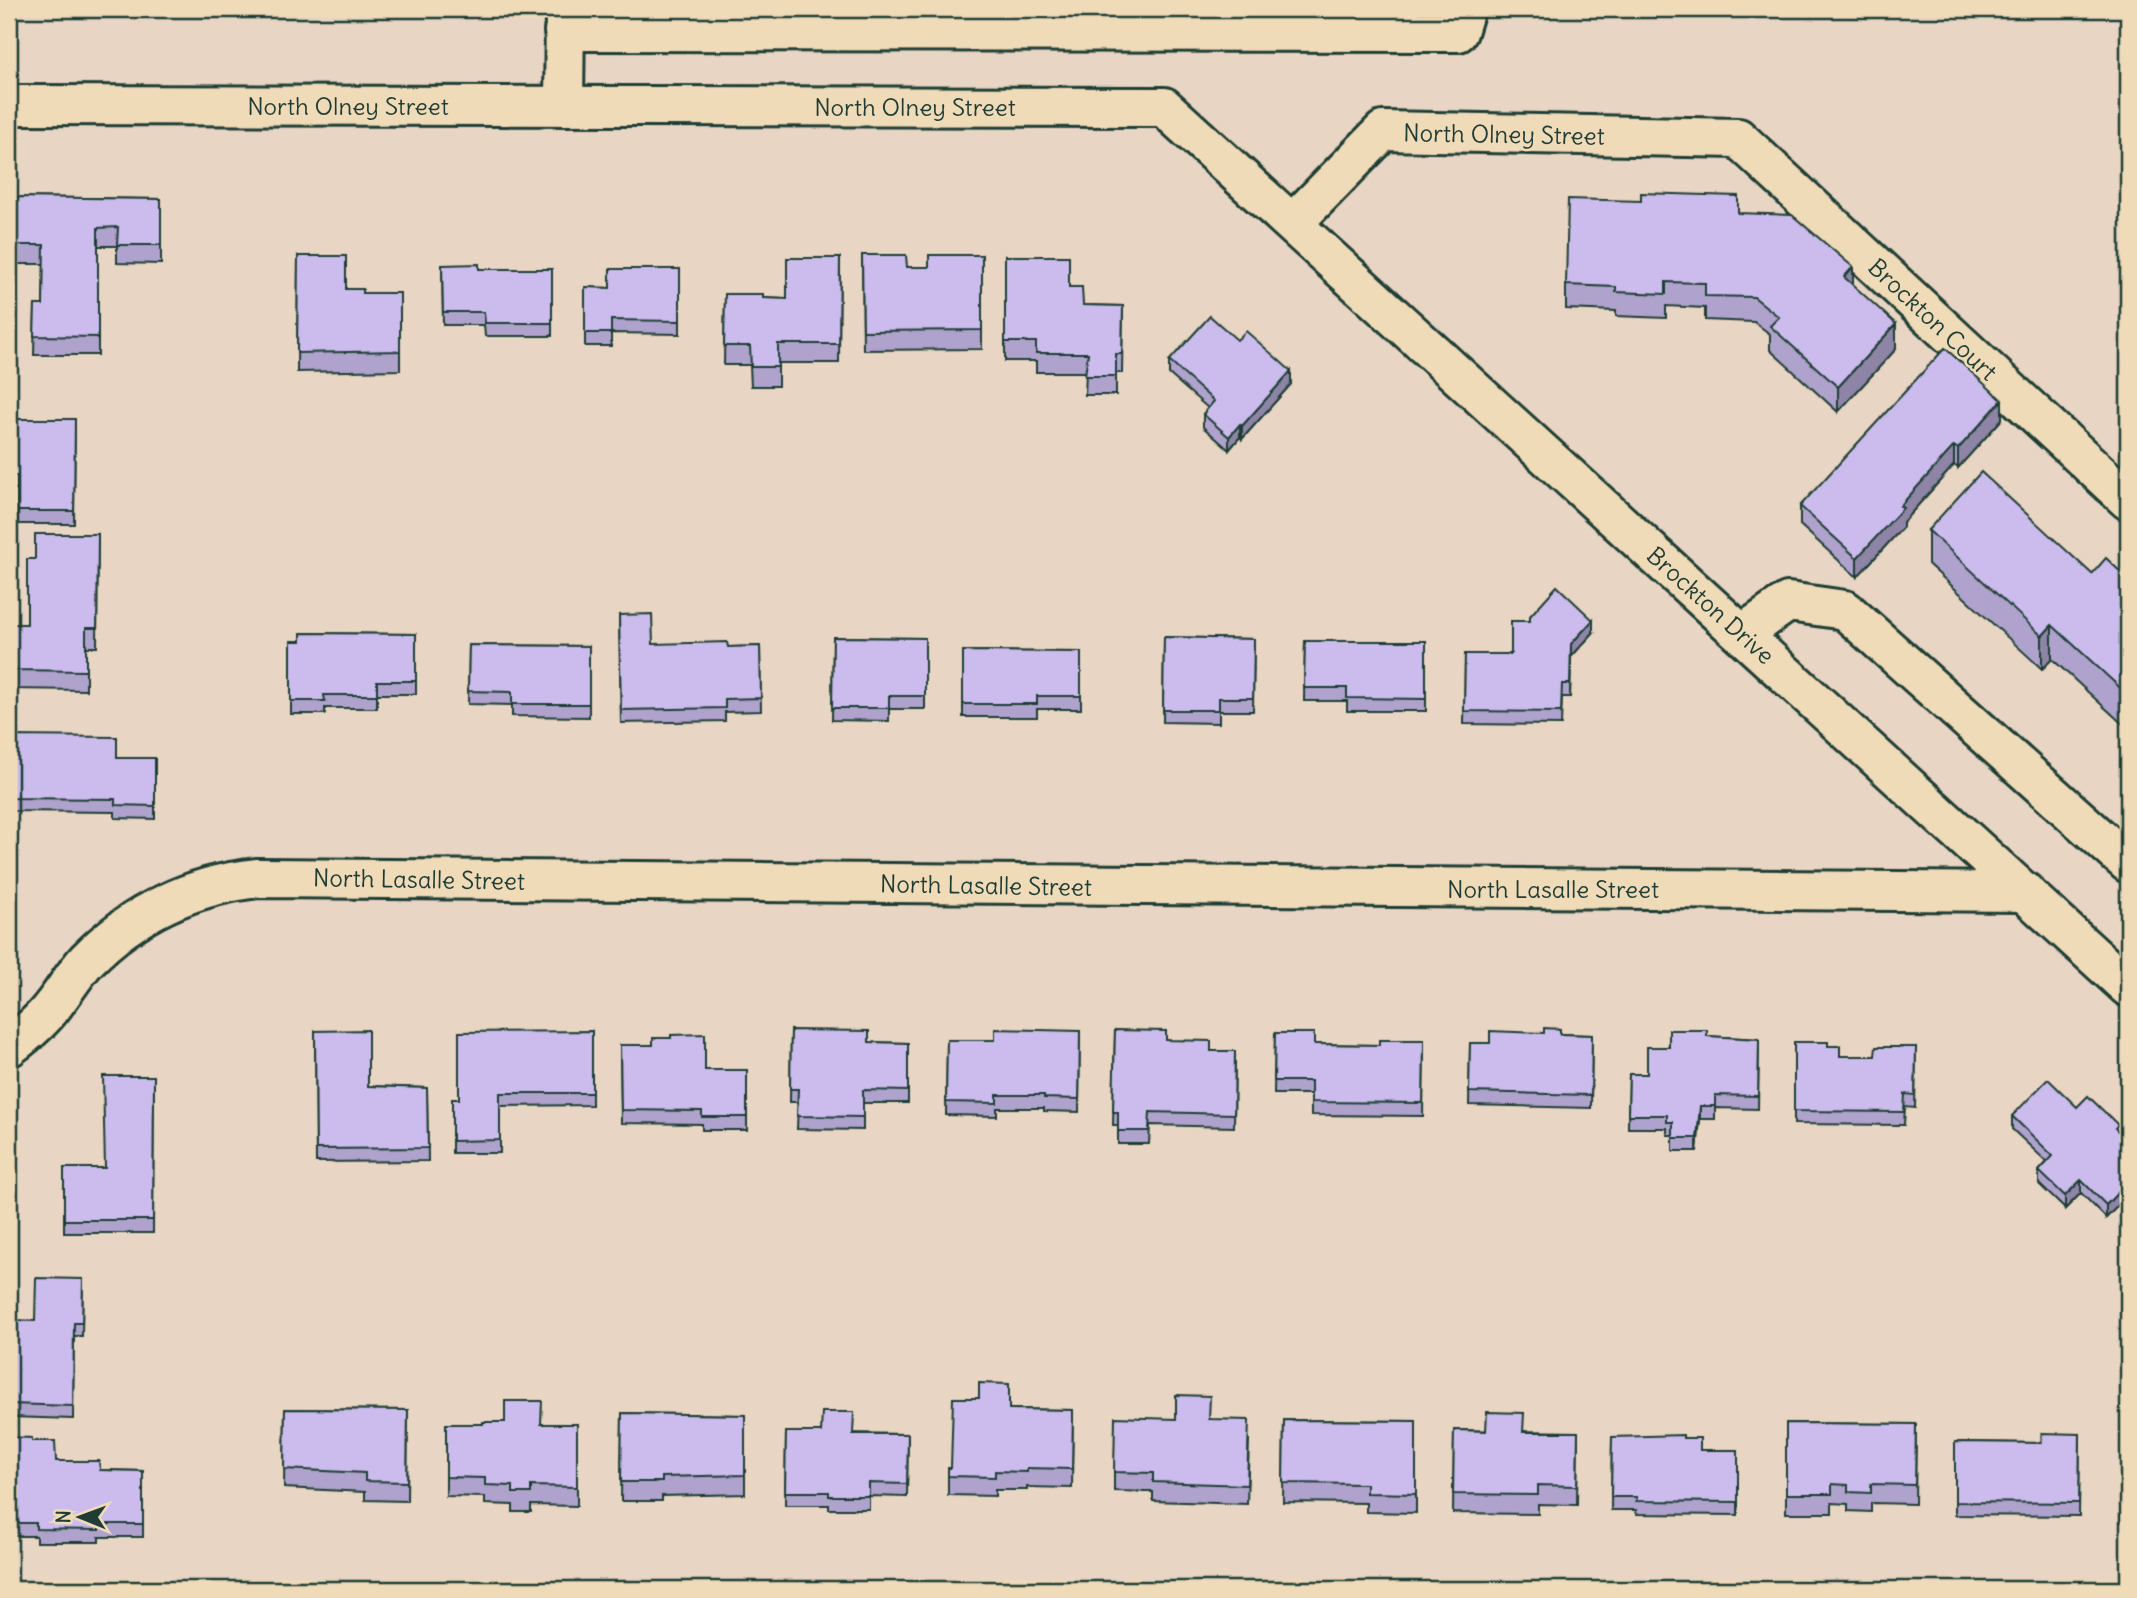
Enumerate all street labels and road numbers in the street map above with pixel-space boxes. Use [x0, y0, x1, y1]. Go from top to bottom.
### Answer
street label: North Olney Street [247, 91, 449, 121]
street label: North Olney Street [814, 92, 1016, 122]
street label: North Olney Street [1403, 117, 1605, 151]
street label: Brockton Court [1862, 252, 2004, 386]
street label: Brockton Drive [1641, 540, 1781, 670]
street label: North Lasalle Street [313, 862, 525, 896]
street label: North Lasalle Street [880, 868, 1092, 902]
street label: North Lasalle Street [1447, 874, 1659, 904]

